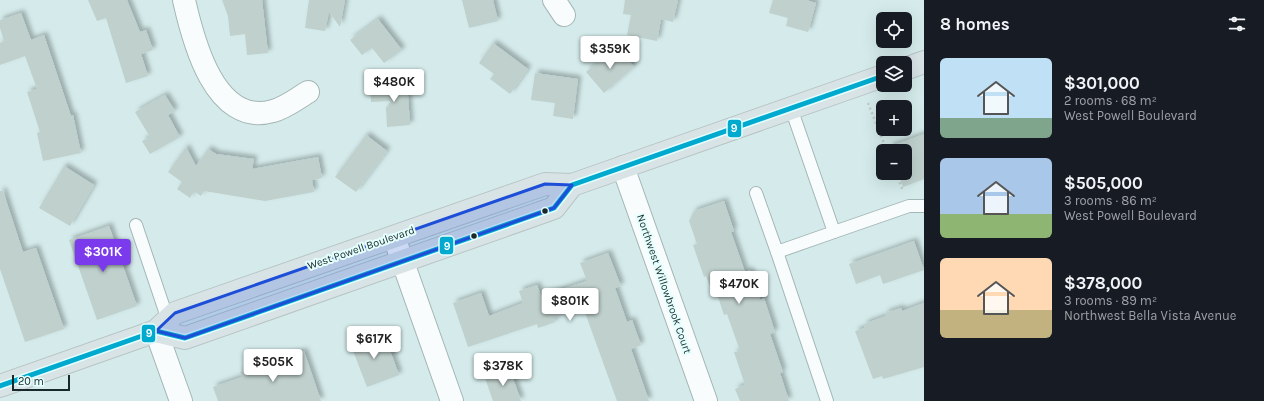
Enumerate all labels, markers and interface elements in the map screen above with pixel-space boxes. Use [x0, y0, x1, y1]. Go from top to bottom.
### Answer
map controls [876, 12, 912, 180]
button: locate [876, 12, 912, 48]
icon: filters [1226, 13, 1248, 35]
text: 8 homes [940, 14, 1010, 34]
pin: $359K [582, 36, 638, 70]
text: $359K [589, 41, 631, 56]
button: layers [876, 56, 912, 92]
pin: $480K [366, 69, 422, 103]
text: $301,000 [1064, 73, 1140, 93]
text: $480K [373, 74, 415, 89]
icon: home [972, 74, 1020, 122]
text: 2 rooms · 68 m² [1064, 93, 1157, 108]
button: + [876, 100, 912, 136]
text: West Powell Boulevard [1064, 108, 1197, 123]
line badge: 9 [727, 119, 742, 138]
text: 9 [731, 122, 738, 135]
button: − [876, 144, 912, 180]
text: $505,000 [1064, 173, 1143, 193]
icon: home [972, 174, 1020, 222]
text: 3 rooms · 86 m² [1064, 193, 1157, 208]
unlabelled marker [540, 206, 550, 216]
text: West Powell Boulevard [1064, 208, 1197, 223]
street label: Northwest Willowbrook Court [634, 213, 694, 355]
street label: West Powell Boulevard [306, 224, 416, 272]
unlabelled marker [469, 231, 479, 241]
line badge: 9 [439, 236, 454, 255]
pin: $301K [75, 239, 131, 273]
text: 9 [444, 240, 451, 253]
text: $301K [84, 244, 122, 259]
pin: $470K [711, 271, 767, 305]
text: $378,000 [1064, 273, 1142, 293]
icon: home [972, 274, 1020, 322]
text: $470K [719, 276, 759, 291]
pin: $801K [542, 288, 598, 322]
text: $801K [551, 293, 589, 308]
text: 3 rooms · 89 m² [1064, 293, 1157, 308]
text: Northwest Bella Vista Avenue [1064, 308, 1237, 323]
line badge: 9 [141, 324, 156, 343]
pin: $617K [346, 326, 402, 360]
text: 9 [146, 327, 153, 340]
text: $617K [356, 331, 392, 346]
pin: $505K [245, 349, 301, 383]
pin: $378K [475, 353, 531, 387]
text: $505K [253, 354, 293, 369]
text: $378K [483, 358, 523, 373]
scale bar [12, 373, 70, 392]
text: 20 m [18, 375, 44, 388]

